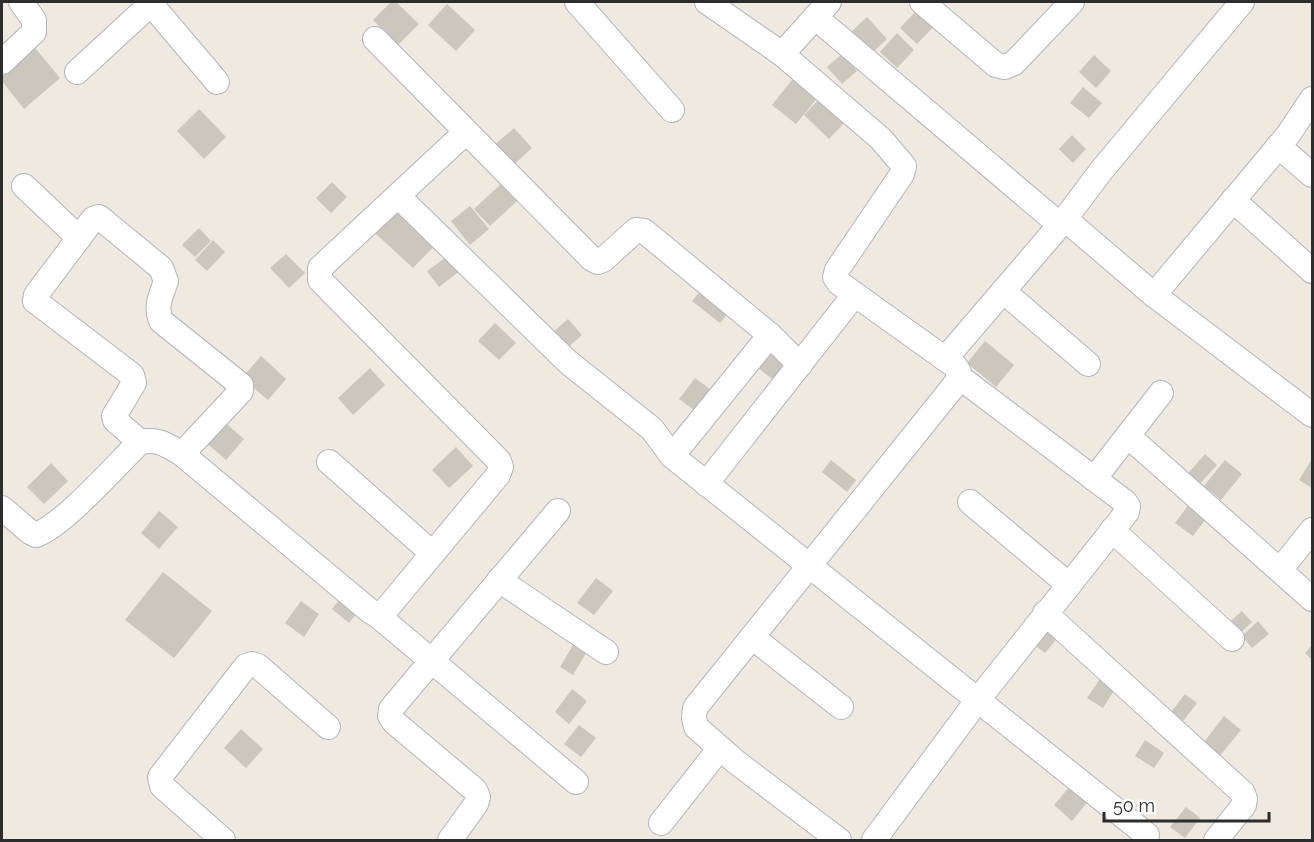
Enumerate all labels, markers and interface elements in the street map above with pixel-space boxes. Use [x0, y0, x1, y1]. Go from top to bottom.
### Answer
scale bar [1104, 785, 1269, 823]
text: 50 m [1113, 795, 1155, 816]

